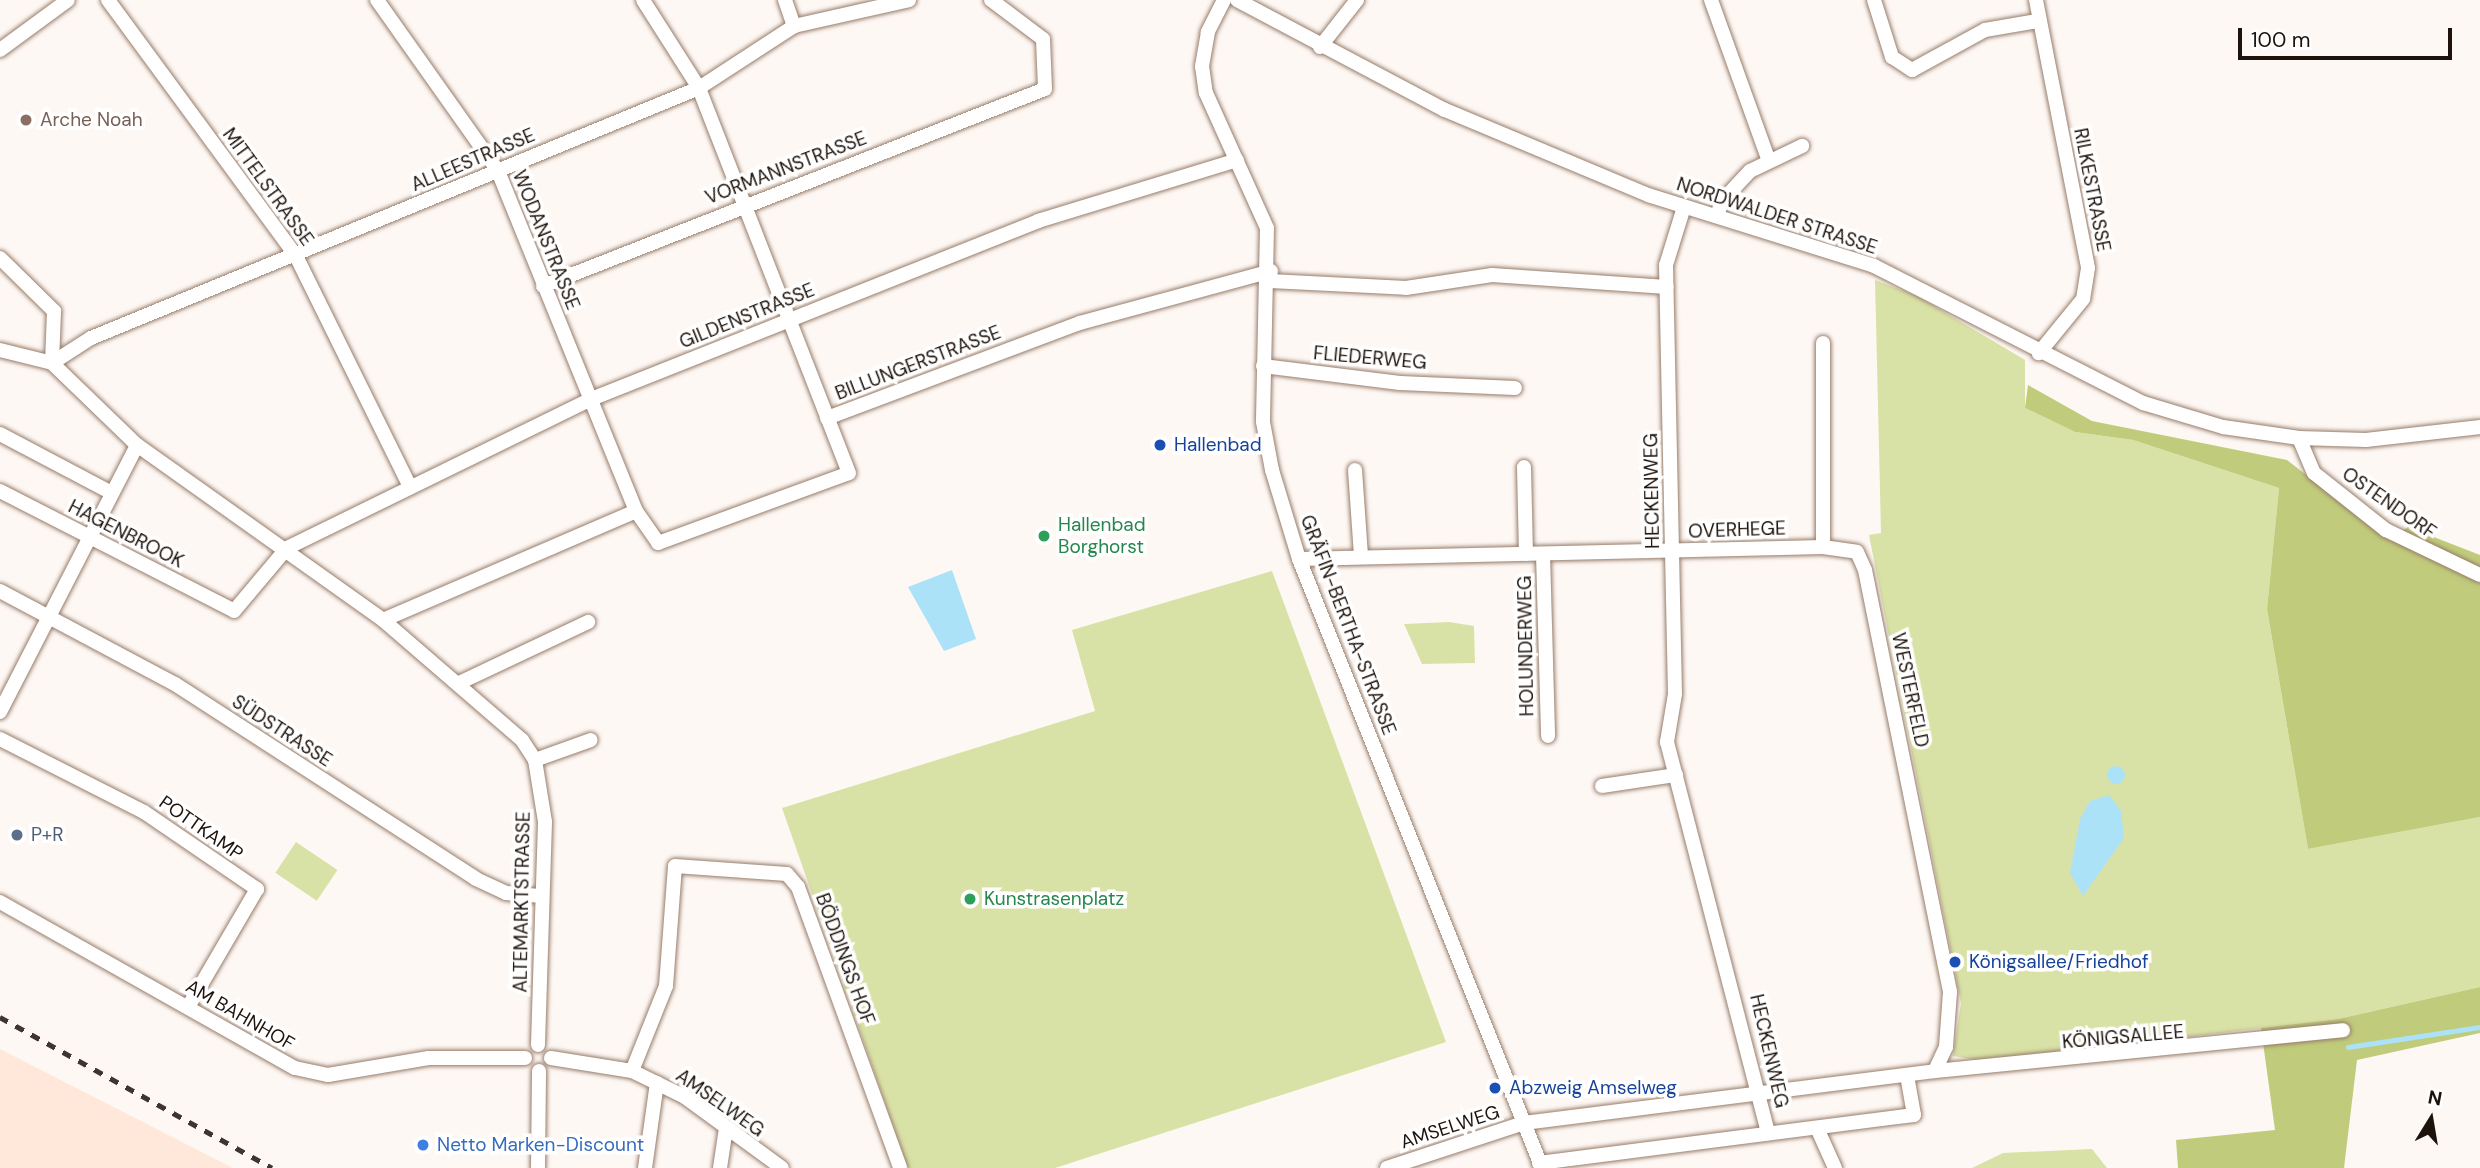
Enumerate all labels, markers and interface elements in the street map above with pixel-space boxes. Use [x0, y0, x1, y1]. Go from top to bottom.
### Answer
scale bar [2242, 14, 2456, 58]
text: 100 m [2251, 26, 2311, 54]
place label: Arche Noah [40, 109, 143, 131]
marker: Arche Noah [18, 112, 34, 128]
street label: MITTELSTRASSE [218, 124, 318, 250]
street label: ALLEESTRASSE [408, 124, 538, 196]
street label: RILKESTRASSE [2069, 126, 2115, 254]
street label: VORMANNSTRASSE [702, 127, 870, 209]
street label: WODANSTRASSE [508, 167, 584, 313]
street label: NORDWALDER STRASSE [1674, 173, 1880, 259]
street label: GILDENSTRASSE [676, 278, 818, 354]
street label: BILLUNGERSTRASSE [832, 321, 1004, 405]
street label: FLIEDERWEG [1312, 342, 1428, 374]
street label: HECKENWEG [1640, 433, 1664, 549]
place label: Hallenbad [1174, 434, 1262, 456]
marker: Hallenbad [1152, 437, 1168, 453]
street label: OSTENDORF [2338, 462, 2440, 544]
street label: HAGENBROOK [65, 495, 187, 573]
street label: GRÄFIN-BERTHA-STRASSE [1295, 512, 1401, 738]
place label: Hallenbad Borghorst [1058, 514, 1146, 558]
street label: OVERHEGE [1688, 517, 1786, 543]
marker: Hallenbad Borghorst [1036, 528, 1052, 544]
street label: HOLUNDERWEG [1513, 575, 1539, 717]
street label: WESTERFELD [1887, 631, 1933, 749]
street label: SÜDSTRASSE [228, 690, 336, 772]
street label: POTTKAMP [155, 791, 247, 865]
street label: ALTEMARKTSTRASSE [509, 811, 535, 993]
place label: P+R [31, 824, 63, 846]
marker: P+R [9, 827, 25, 843]
place label: Kunstrasenplatz [984, 888, 1124, 910]
street label: BÖDDINGS HOF [811, 890, 879, 1028]
marker: Kunstrasenplatz [962, 891, 978, 907]
place label: Königsallee/Friedhof [1969, 951, 2148, 973]
marker: Königsallee/Friedhof [1947, 954, 1963, 970]
street label: AM BAHNHOF [182, 975, 298, 1055]
street label: HECKENWEG [1745, 992, 1793, 1110]
street label: KÖNIGSALLEE [2061, 1020, 2185, 1054]
street label: AMSELWEG [671, 1064, 769, 1142]
place label: Abzweig Amselweg [1509, 1077, 1677, 1099]
marker: Abzweig Amselweg [1487, 1080, 1503, 1096]
north arrow [2396, 1084, 2466, 1154]
text: N [2426, 1084, 2444, 1111]
street label: AMSELWEG [1398, 1100, 1502, 1154]
place label: Netto Marken-Discount [437, 1134, 644, 1156]
marker: Netto Marken-Discount [415, 1137, 431, 1153]

